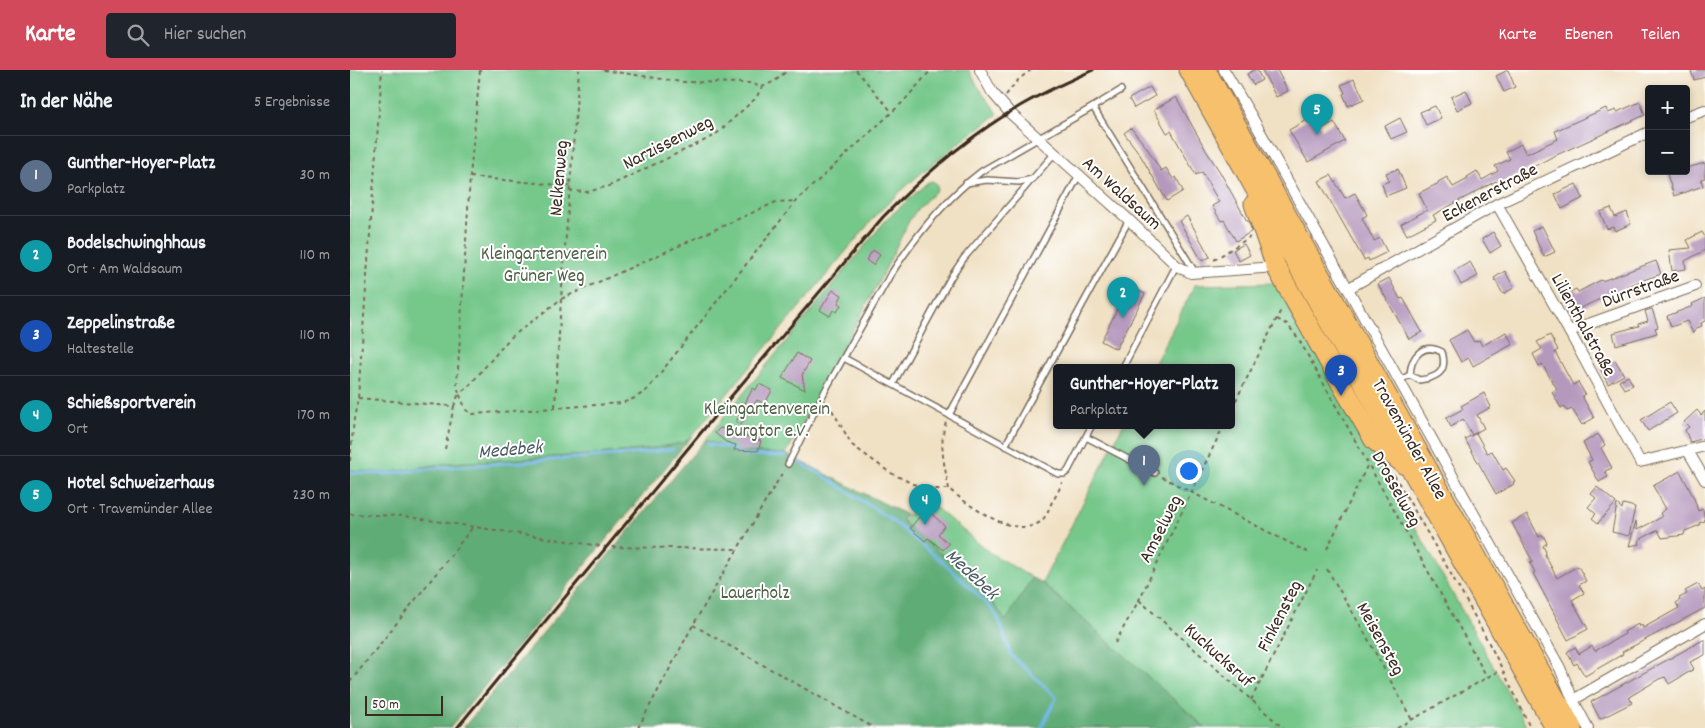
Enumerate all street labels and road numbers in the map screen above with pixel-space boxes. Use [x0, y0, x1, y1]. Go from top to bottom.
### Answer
street label: Narzissenweg [619, 110, 718, 178]
street label: Nelkenweg [544, 139, 577, 217]
street label: Am Waldsaum [1075, 151, 1167, 238]
street label: Eckenerstraße [1438, 158, 1543, 231]
street label: Dürrstraße [1599, 264, 1684, 317]
street label: Lilienthalstraße [1543, 269, 1621, 382]
street label: Travemünder Allee [1363, 374, 1452, 505]
street label: Drosselweg [1363, 447, 1427, 533]
street label: Amselweg [1133, 491, 1191, 568]
street label: Finkensteg [1252, 576, 1311, 657]
street label: Meisensteg [1348, 598, 1410, 681]
street label: Kuckucksruf [1177, 618, 1260, 696]

